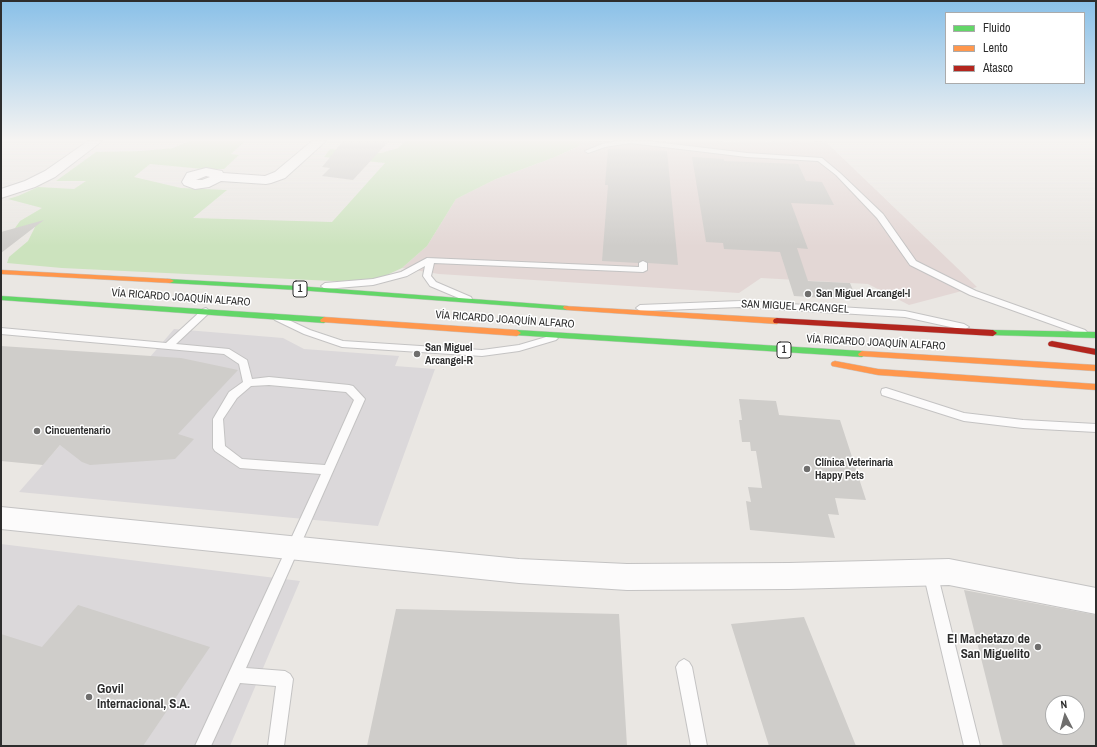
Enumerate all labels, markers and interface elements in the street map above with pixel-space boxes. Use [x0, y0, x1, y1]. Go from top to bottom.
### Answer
legend [945, 12, 1085, 84]
text: Fluido [983, 20, 1010, 36]
text: Lento [983, 40, 1008, 56]
text: Atasco [983, 60, 1013, 76]
road number: 1 [293, 281, 307, 297]
street label: VÍA RICARDO JOAQUÍN ALFARO [111, 287, 251, 309]
place label: San Miguel Arcangel-I [816, 287, 910, 301]
marker: San Miguel Arcangel-I [803, 289, 813, 299]
street label: SAN MIGUEL ARCANGEL [741, 298, 849, 316]
street label: VÍA RICARDO JOAQUÍN ALFARO [435, 309, 575, 331]
street label: VÍA RICARDO JOAQUÍN ALFARO [806, 333, 946, 353]
place label: San Miguel Arcangel-R [425, 341, 473, 367]
road number: 1 [777, 342, 791, 358]
marker: San Miguel Arcangel-R [412, 349, 422, 359]
place label: Cincuentenario [45, 424, 111, 438]
marker: Cincuentenario [32, 426, 42, 436]
place label: Clínica Veterinaria Happy Pets [815, 456, 893, 482]
marker: Clínica Veterinaria Happy Pets [802, 464, 812, 474]
place label: El Machetazo de San Miguelito [947, 632, 1030, 663]
marker: El Machetazo de San Miguelito [1033, 642, 1043, 652]
place label: Govil Internacional, S.A. [97, 682, 190, 713]
marker: Govil Internacional, S.A. [84, 692, 94, 702]
north arrow [1045, 695, 1085, 735]
text: N [1060, 697, 1068, 711]

